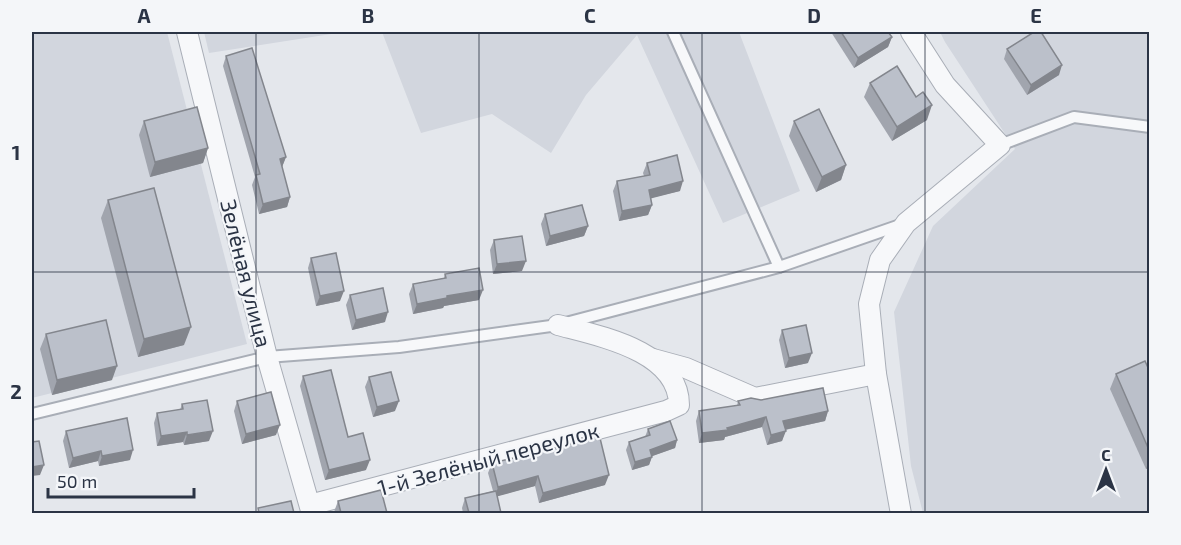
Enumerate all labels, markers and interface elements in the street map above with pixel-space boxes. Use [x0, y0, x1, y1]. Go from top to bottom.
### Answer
text: A [137, 3, 151, 27]
text: B [362, 3, 374, 27]
text: C [584, 3, 596, 27]
text: D [807, 3, 821, 27]
text: E [1030, 3, 1042, 27]
text: 1 [12, 140, 20, 164]
street label: Зелёная улица [215, 196, 278, 350]
text: 2 [10, 379, 22, 403]
street label: 1-й Зелёный переулок [375, 416, 602, 501]
north arrow [1076, 440, 1136, 500]
text: С [1101, 445, 1111, 464]
scale bar [48, 461, 194, 499]
text: 50 m [57, 470, 97, 492]

